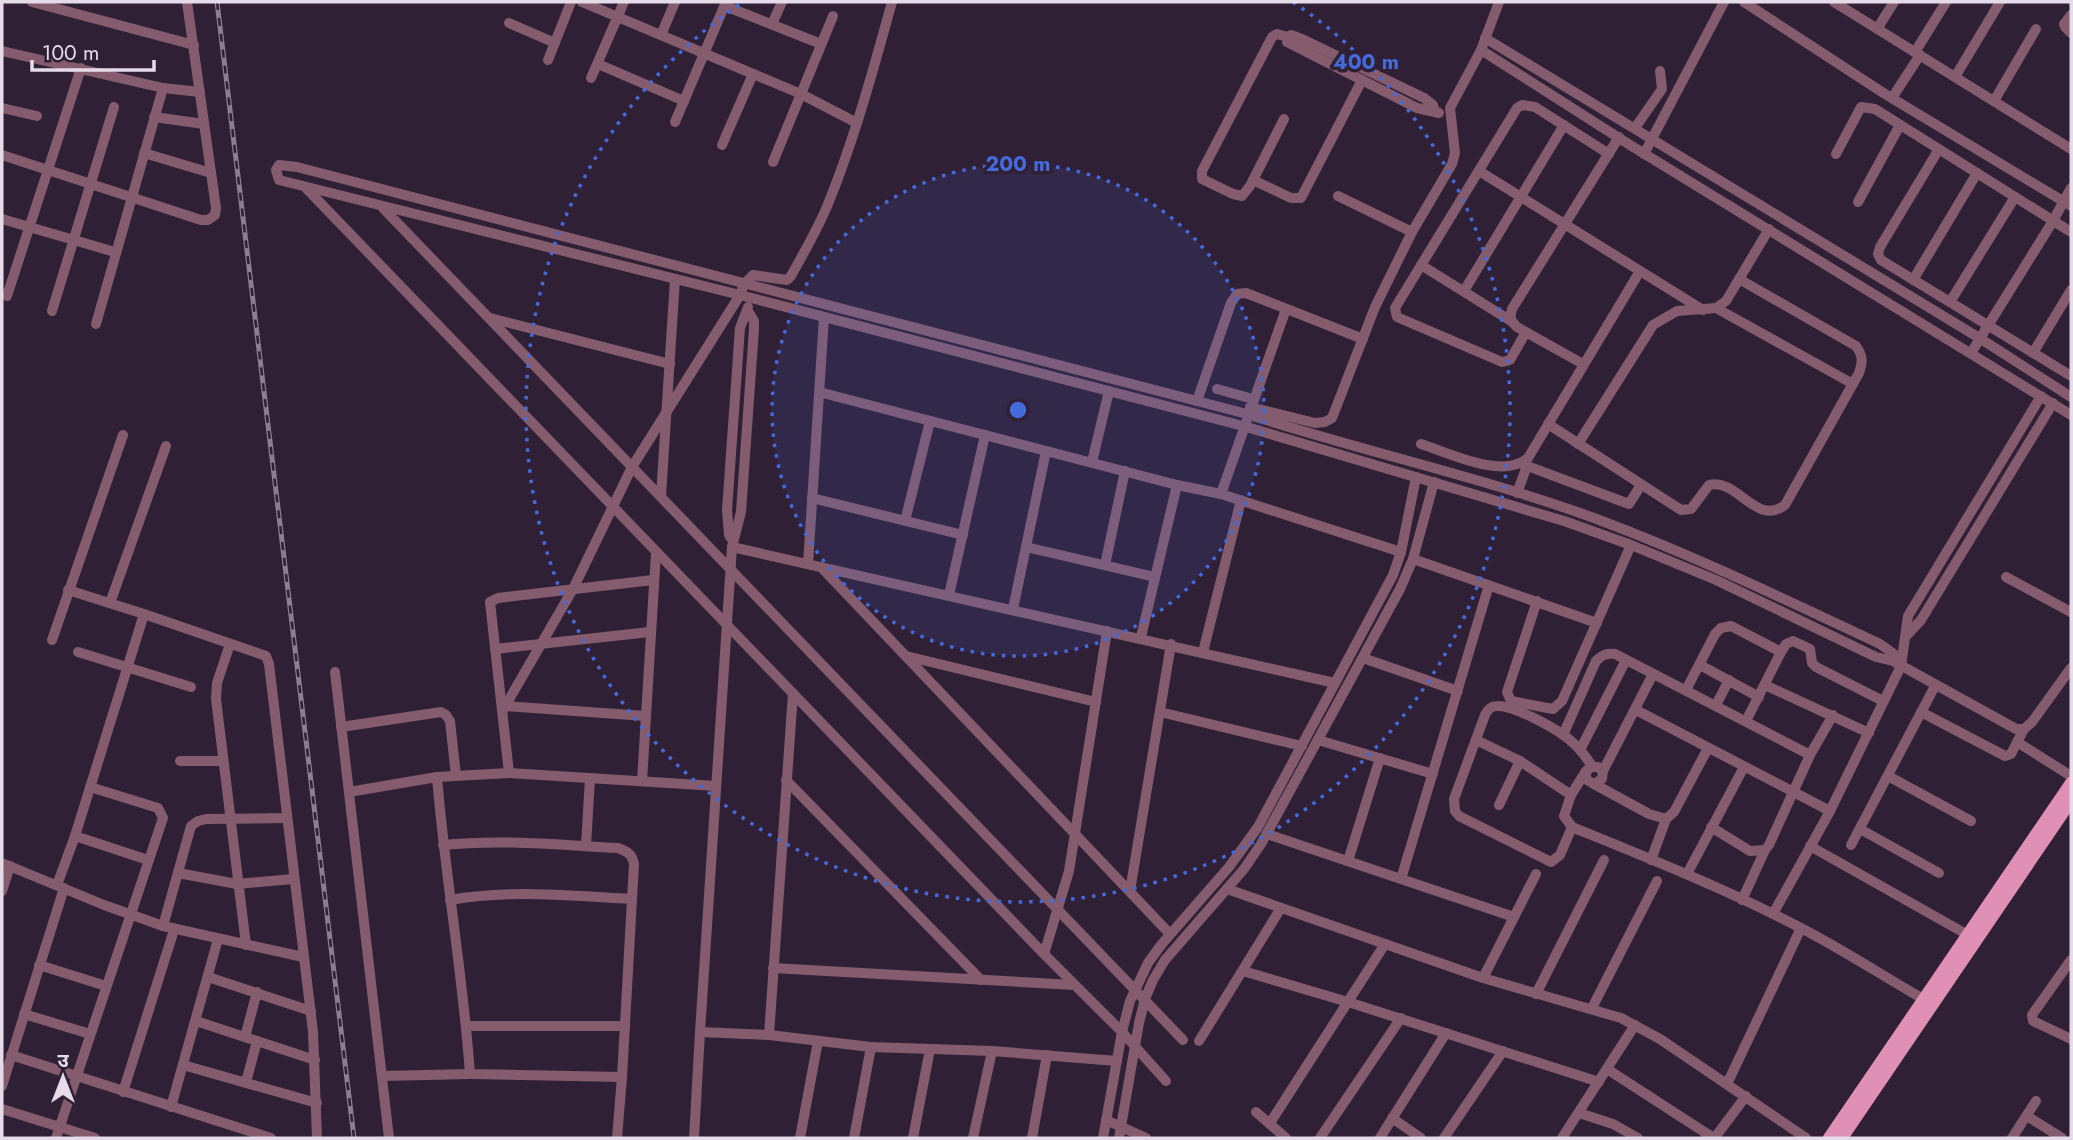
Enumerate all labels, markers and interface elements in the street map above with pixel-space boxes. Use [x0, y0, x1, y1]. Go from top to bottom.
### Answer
scale bar [32, 28, 154, 72]
text: 100 m [42, 38, 99, 68]
text: 400 m [1333, 47, 1399, 77]
text: 200 m [985, 149, 1051, 179]
centre of rings [1006, 398, 1030, 422]
north arrow [28, 1042, 98, 1112]
text: उ [57, 1047, 69, 1074]

